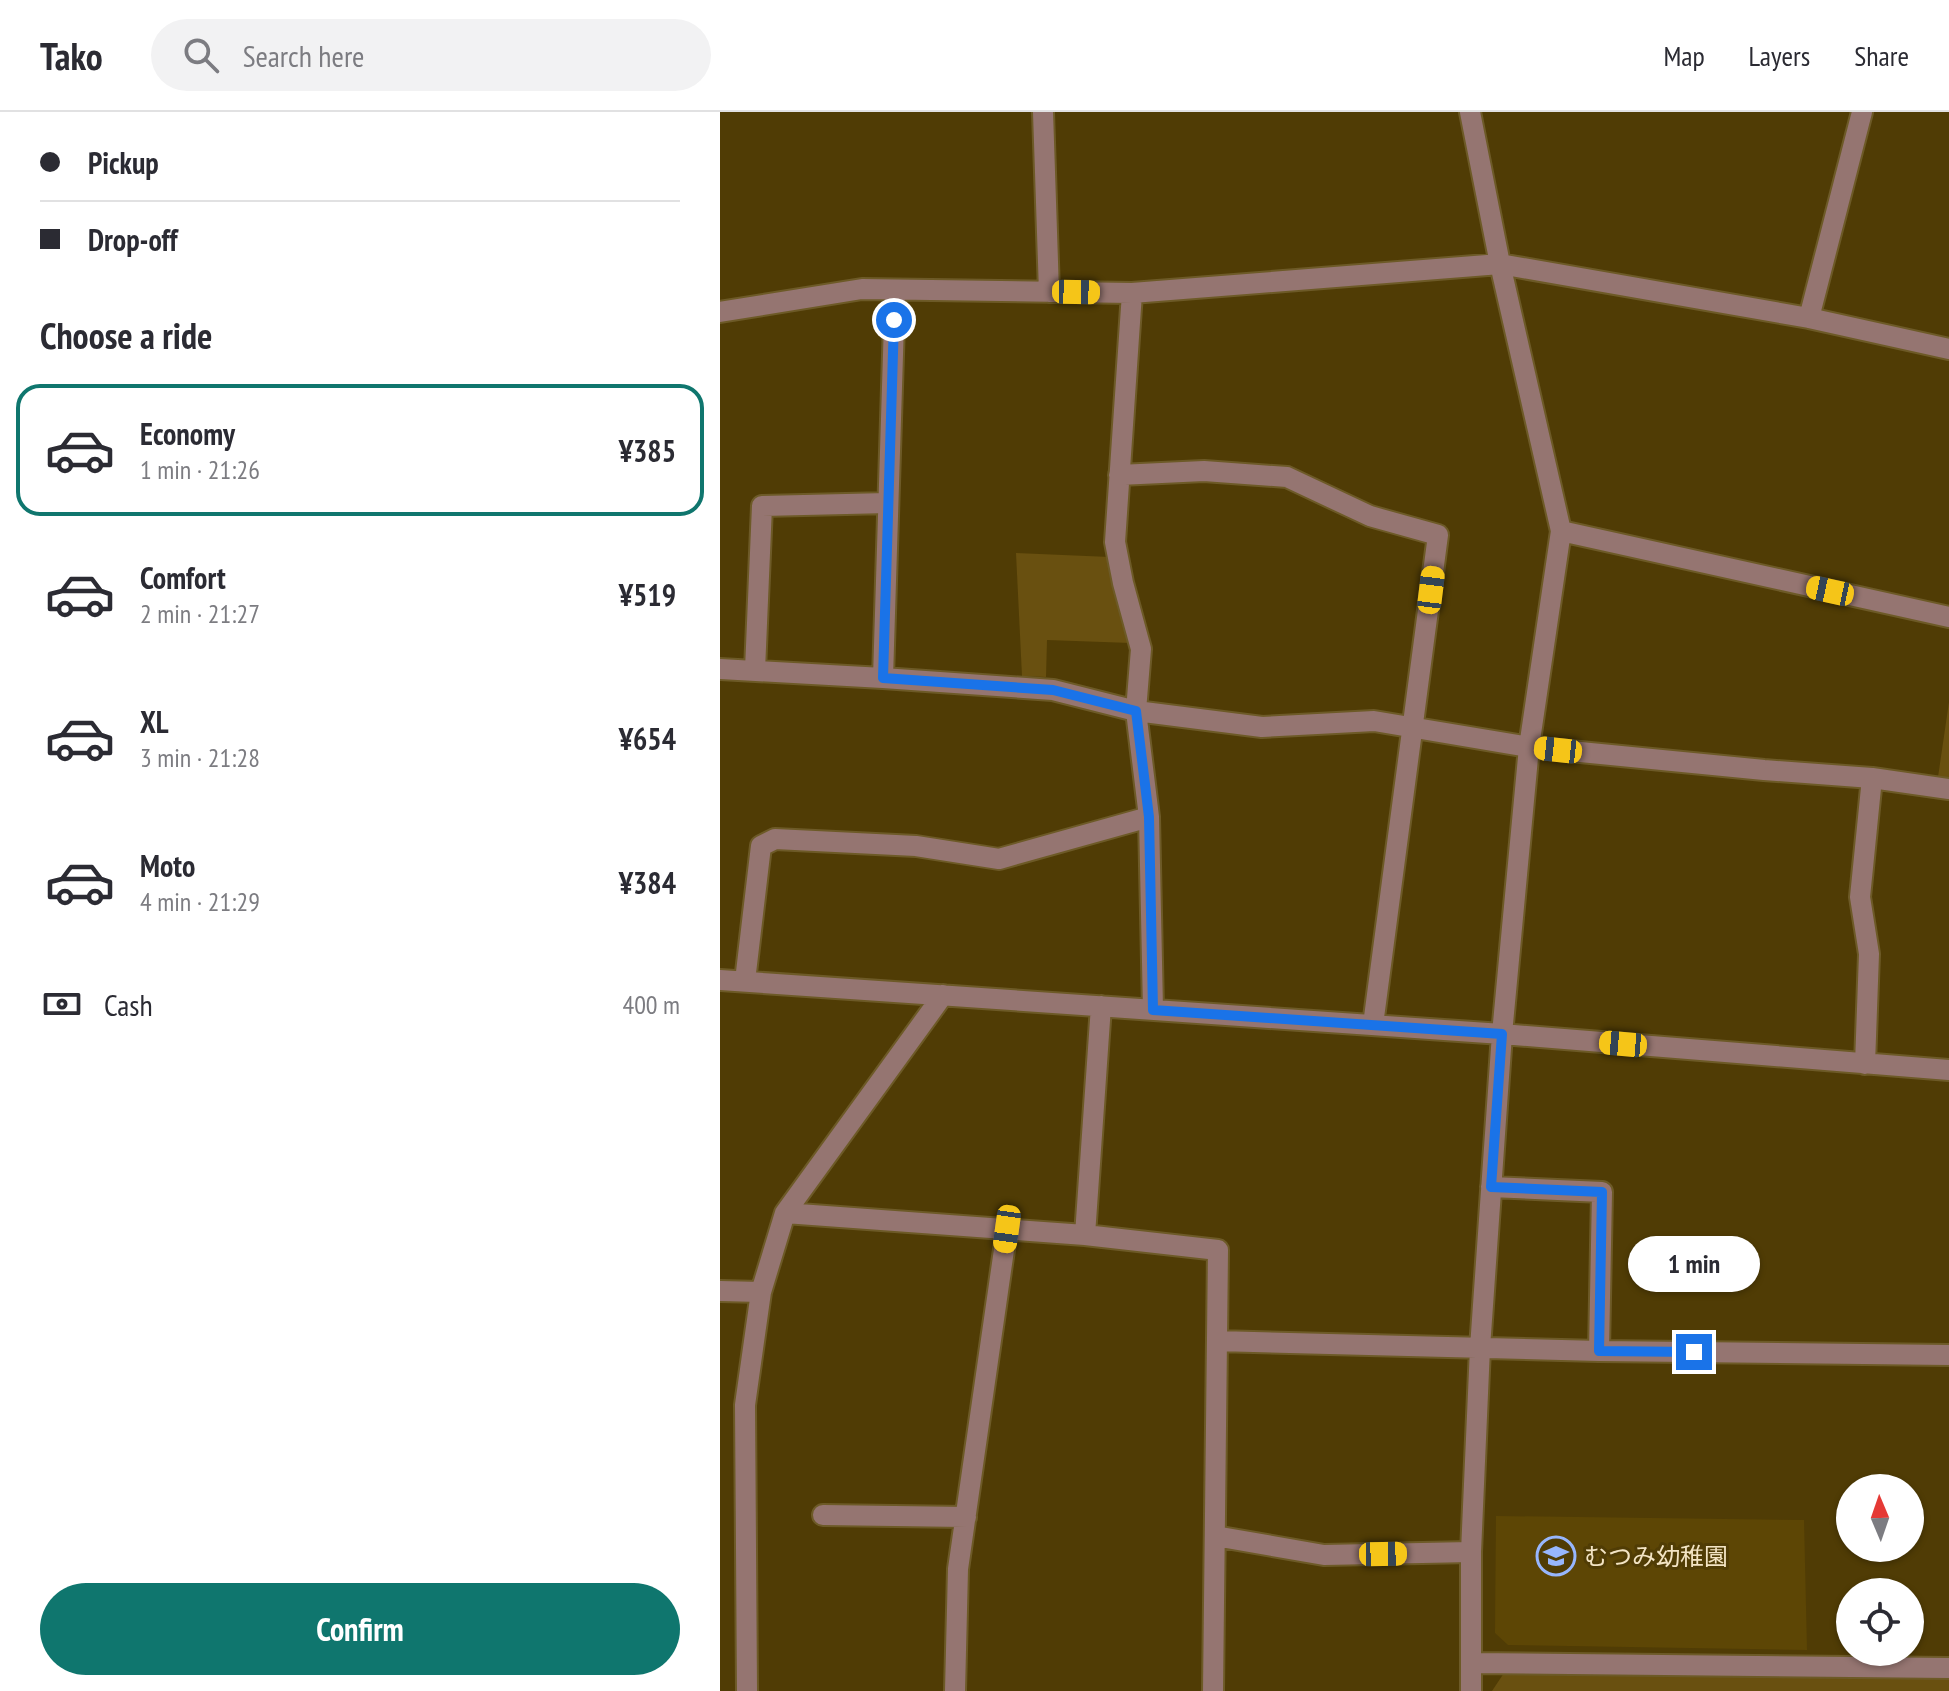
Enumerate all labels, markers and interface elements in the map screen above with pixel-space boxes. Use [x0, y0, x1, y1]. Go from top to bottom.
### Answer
search box [151, 19, 711, 91]
text: Tako [40, 31, 103, 80]
icon: search [179, 33, 223, 77]
text: Search here [243, 36, 365, 75]
text: Map [1663, 37, 1705, 74]
text: Layers [1749, 37, 1810, 74]
text: Share [1854, 37, 1909, 74]
text: Pickup [88, 143, 159, 182]
text: Drop-off [88, 220, 178, 259]
car [1052, 280, 1100, 304]
route start [876, 302, 912, 338]
text: Choose a ride [40, 312, 212, 359]
icon: car [44, 414, 116, 486]
text: Economy [140, 414, 235, 453]
text: ¥385 [619, 431, 676, 470]
text: 1 min · 21:26 [140, 453, 260, 486]
icon: car [44, 558, 116, 630]
text: Comfort [140, 558, 226, 597]
car [1416, 565, 1446, 615]
car [1804, 574, 1856, 608]
text: ¥519 [619, 575, 676, 614]
text: 2 min · 21:27 [140, 597, 260, 630]
icon: car [44, 702, 116, 774]
text: XL [140, 702, 169, 741]
text: ¥654 [619, 719, 676, 758]
car [1533, 736, 1583, 764]
text: 3 min · 21:28 [140, 741, 260, 774]
icon: car [44, 846, 116, 918]
text: Moto [140, 846, 195, 885]
text: ¥384 [619, 863, 676, 902]
text: 4 min · 21:29 [140, 885, 260, 918]
icon: cash [40, 982, 84, 1026]
text: Cash [104, 985, 153, 1024]
text: 400 m [622, 988, 680, 1021]
car [1598, 1030, 1648, 1058]
car [992, 1204, 1022, 1254]
callout: 1 min [1628, 1236, 1760, 1292]
text: 1 min [1668, 1247, 1720, 1280]
route end [1676, 1334, 1712, 1370]
north arrow [1836, 1474, 1924, 1562]
map controls [1836, 1474, 1924, 1666]
school or university icon: むつみ幼稚園 [1535, 1535, 1577, 1577]
place label: むつみ幼稚園 [1584, 1541, 1728, 1572]
car [1359, 1542, 1407, 1566]
button: locate [1836, 1578, 1924, 1666]
button: Confirm [40, 1583, 680, 1675]

